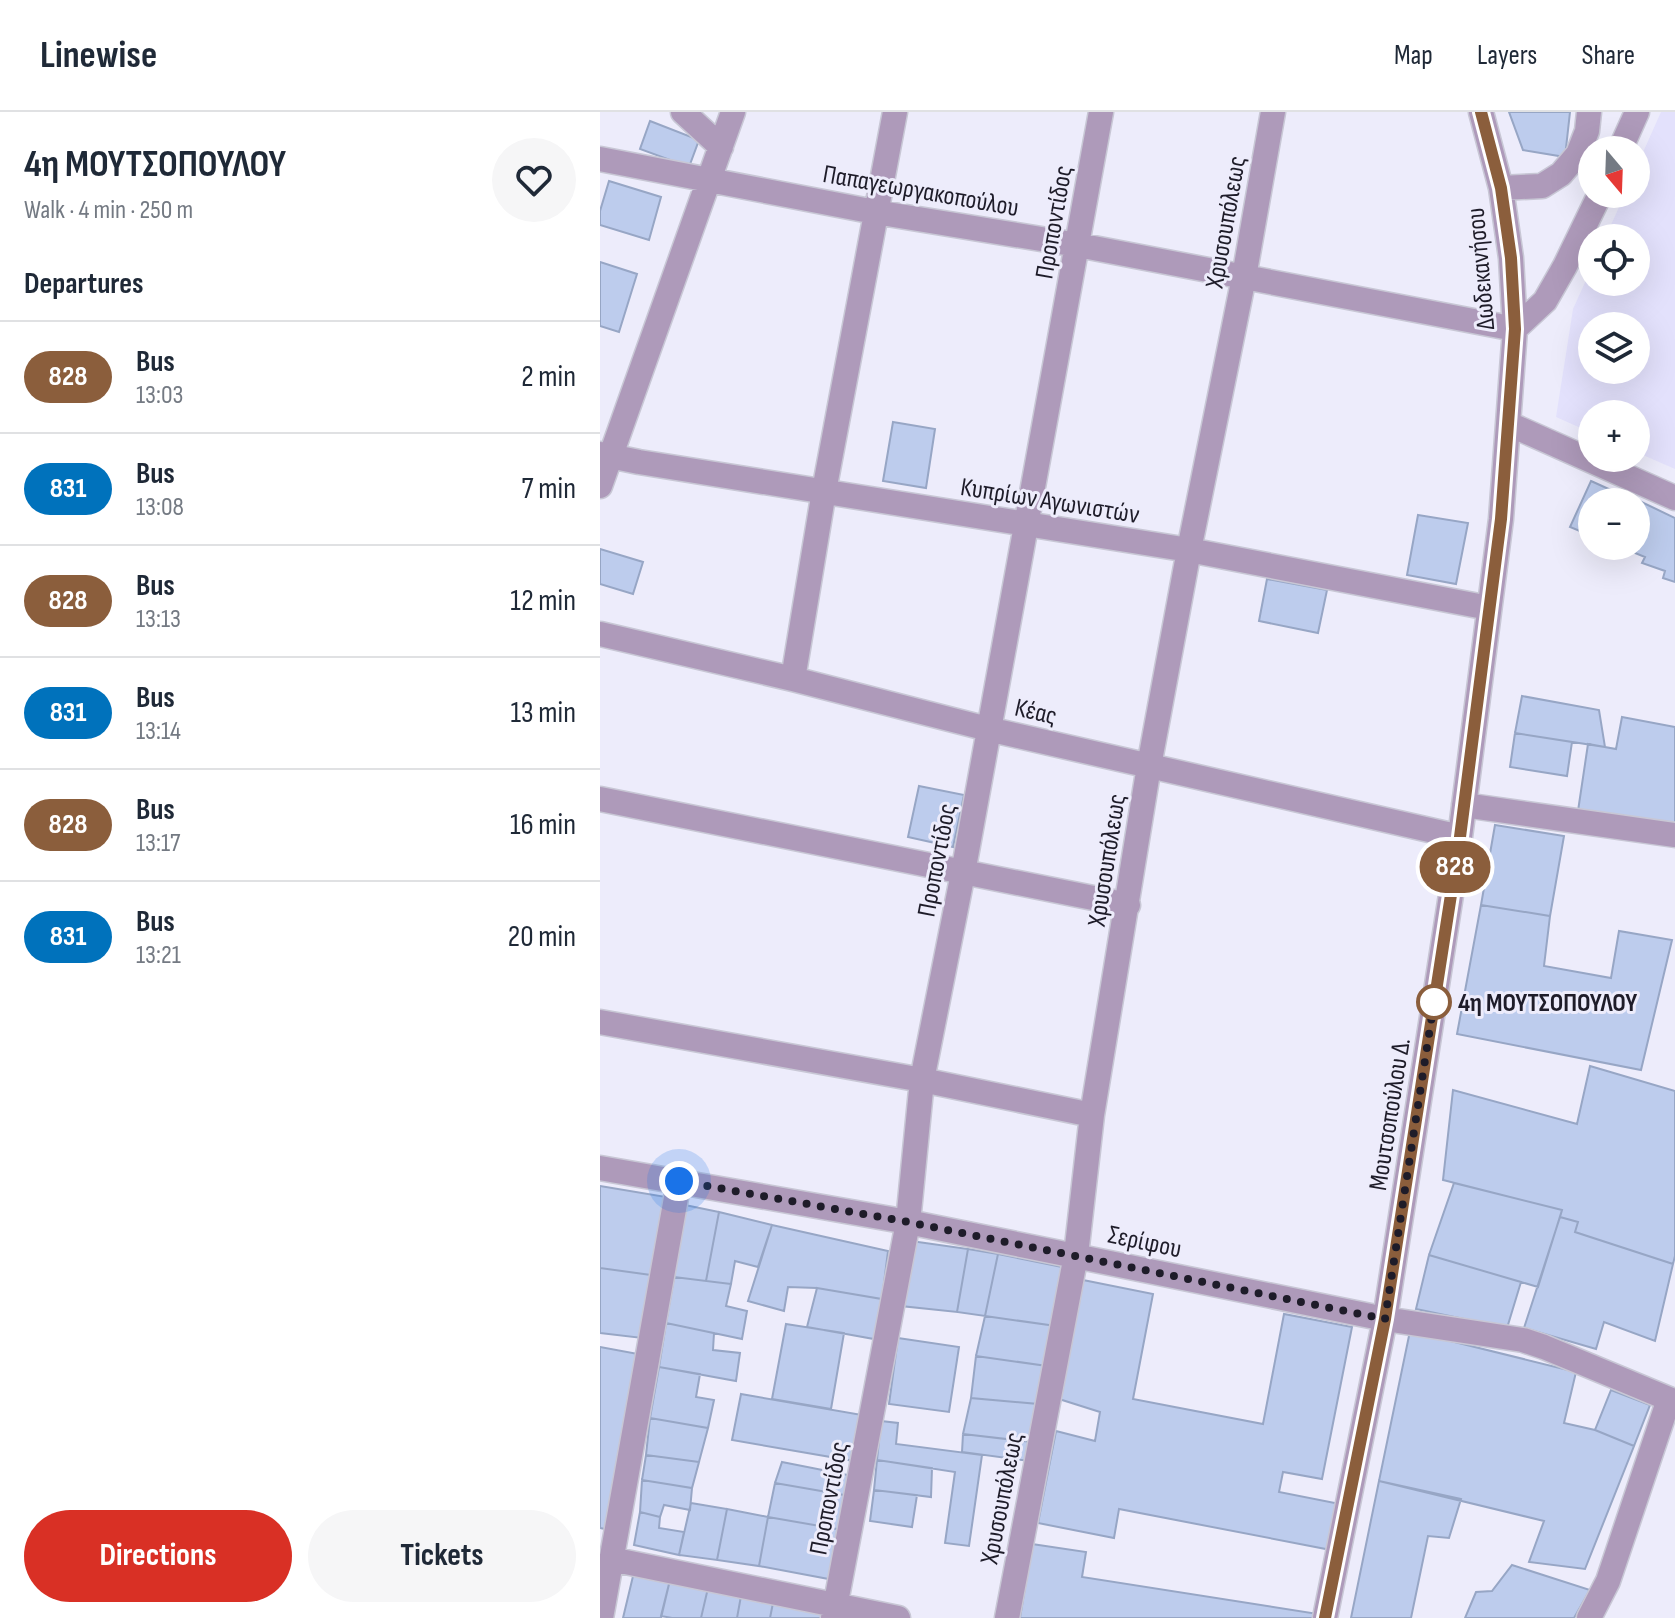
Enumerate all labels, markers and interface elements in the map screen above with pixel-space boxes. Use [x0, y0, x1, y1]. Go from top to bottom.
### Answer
text: Linewise [40, 33, 157, 78]
text: Map [1394, 39, 1433, 72]
text: Layers [1477, 39, 1537, 72]
text: Share [1581, 39, 1635, 72]
north arrow [1578, 136, 1650, 208]
map controls [1578, 136, 1650, 560]
button: heart [492, 138, 576, 222]
text: 4η ΜΟΥΤΣΟΠΟΥΛΟΥ [24, 142, 286, 187]
street label: Χρυσουπόλεως [1199, 154, 1253, 292]
street label: Παπαγεωργακοπούλου [820, 159, 1021, 224]
street label: Προποντίδος [1029, 163, 1080, 281]
text: Walk · 4 min · 250 m [24, 195, 193, 226]
street label: Δωδεκανήσου [1461, 206, 1502, 331]
button: locate [1578, 224, 1650, 296]
text: Departures [24, 266, 144, 302]
button: layers [1578, 312, 1650, 384]
text: Bus [136, 344, 175, 380]
text: 2 min [521, 359, 576, 395]
text: 828 [49, 360, 87, 393]
text: 13:03 [136, 380, 183, 411]
button: + [1578, 400, 1650, 472]
text: Bus [136, 456, 175, 492]
text: 7 min [522, 471, 576, 507]
text: 831 [50, 472, 86, 505]
street label: Κυπρίων Αγωνιστών [958, 472, 1141, 531]
button: − [1578, 488, 1650, 560]
text: 13:08 [136, 492, 184, 523]
text: Bus [136, 568, 175, 604]
text: 12 min [510, 583, 576, 619]
text: 828 [49, 584, 87, 617]
text: 13:13 [136, 604, 181, 635]
text: Bus [136, 680, 175, 716]
street label: Κέας [1012, 693, 1060, 732]
text: 13 min [510, 695, 576, 731]
text: 831 [50, 696, 86, 729]
text: 13:14 [136, 716, 181, 747]
text: Bus [136, 792, 175, 828]
street label: Χρυσουπόλεως [1082, 792, 1133, 930]
street label: Προποντίδος [911, 801, 964, 919]
text: 16 min [510, 807, 576, 843]
text: 828 [49, 808, 87, 841]
text: 13:17 [136, 828, 180, 859]
line badge: 828 [1409, 841, 1501, 893]
text: 828 [1436, 850, 1474, 883]
text: Bus [136, 904, 175, 940]
text: 20 min [508, 919, 576, 955]
text: 831 [50, 920, 86, 953]
text: 13:21 [136, 940, 181, 971]
marker: 4η ΜΟΥΤΣΟΠΟΥΛΟΥ [1417, 985, 1451, 1019]
place label: 4η ΜΟΥΤΣΟΠΟΥΛΟΥ [1458, 988, 1637, 1019]
street label: Μουτσοπούλου Δ. [1363, 1036, 1418, 1193]
your location [659, 1161, 699, 1201]
street label: Σερίφου [1105, 1220, 1184, 1265]
street label: Χρυσουπόλεως [974, 1430, 1030, 1568]
street label: Προποντίδος [803, 1439, 856, 1557]
button: Directions [24, 1510, 292, 1602]
button: Tickets [308, 1510, 576, 1602]

